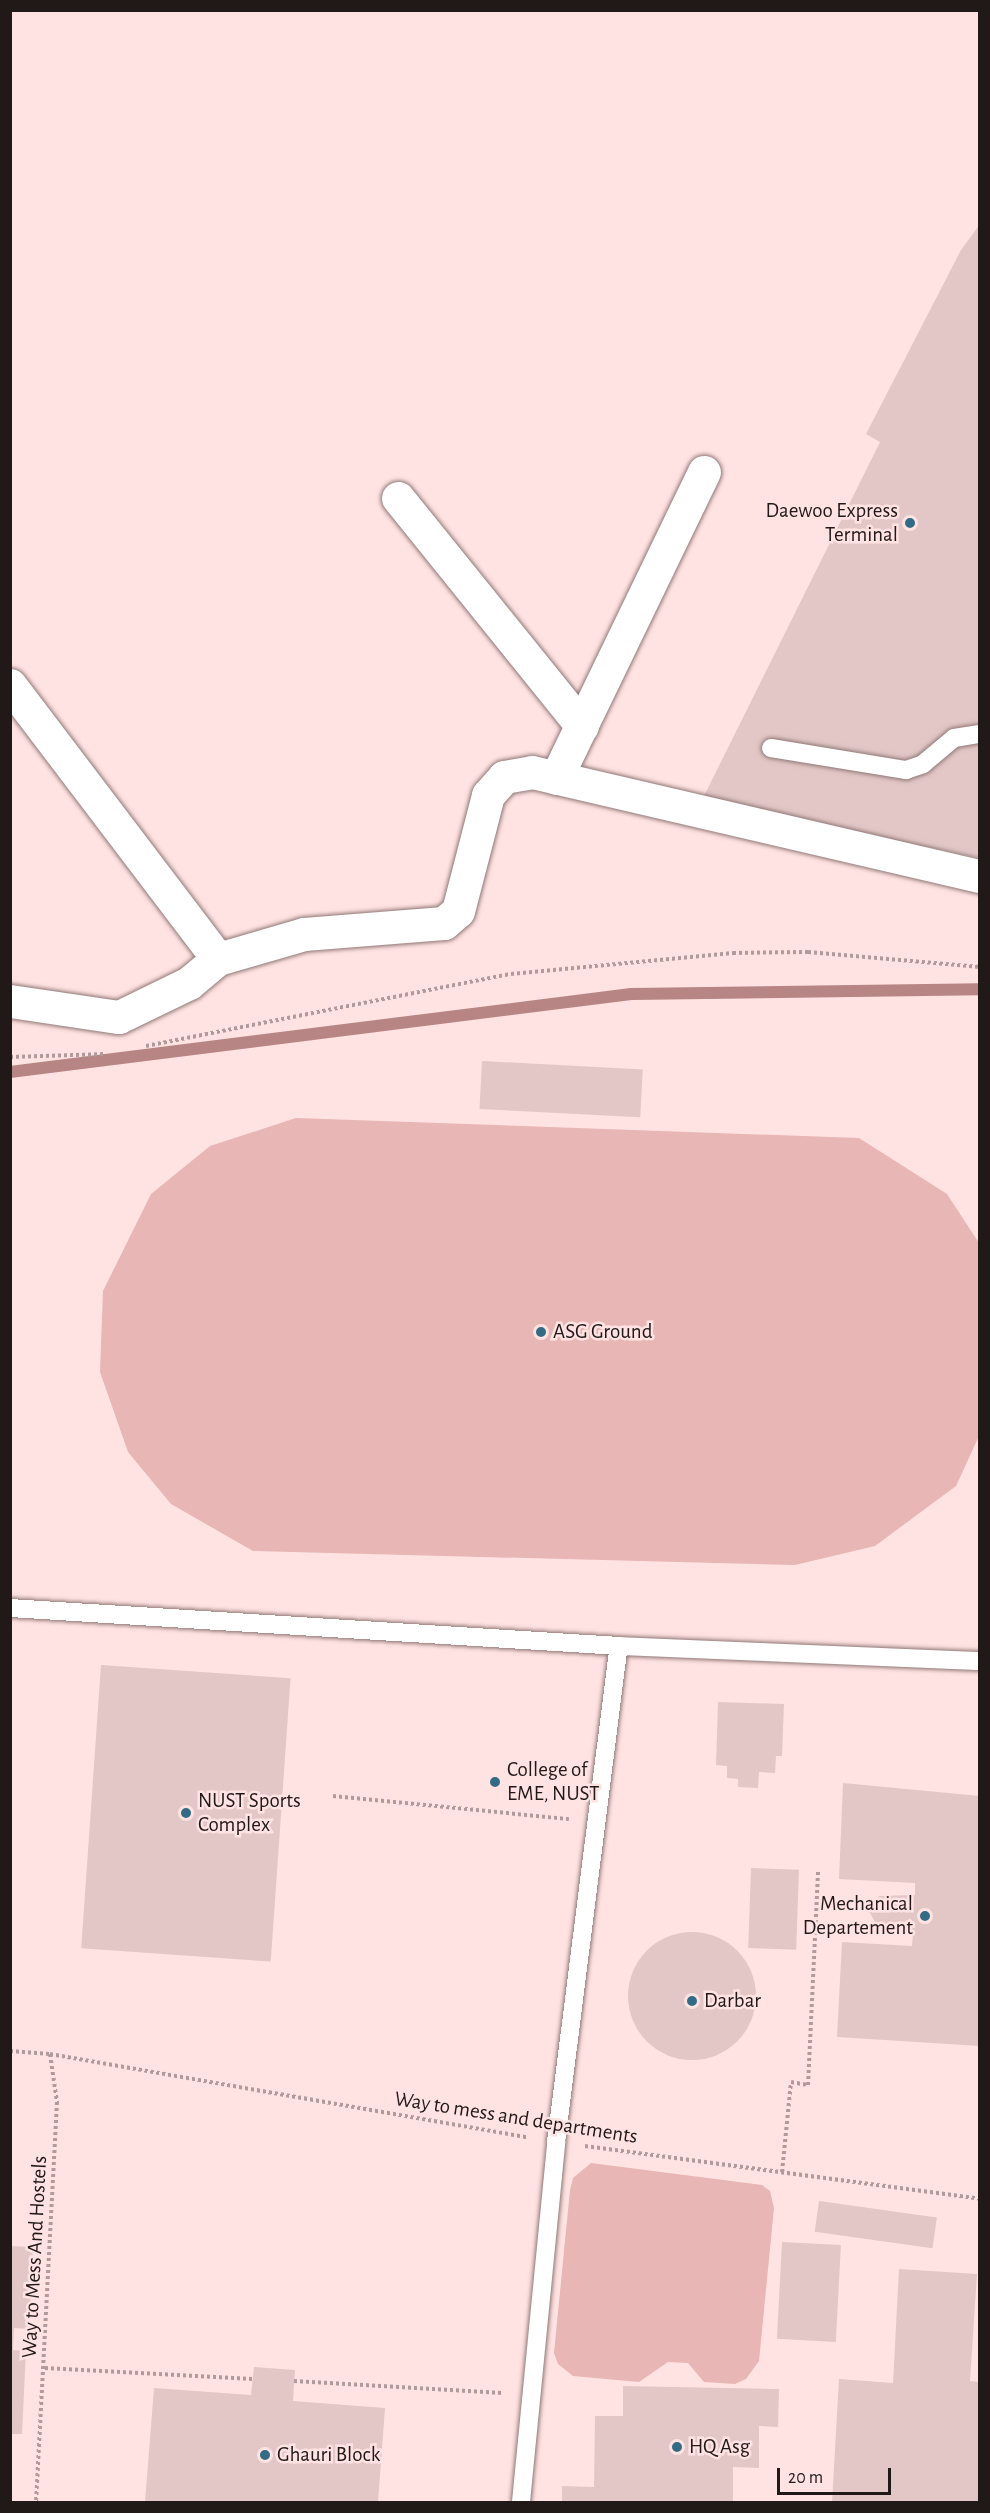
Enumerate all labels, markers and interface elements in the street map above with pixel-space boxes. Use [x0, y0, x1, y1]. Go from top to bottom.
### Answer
place label: Daewoo Express Terminal [765, 498, 898, 548]
marker: Daewoo Express Terminal [903, 516, 917, 530]
place label: ASG Ground [553, 1319, 653, 1345]
marker: ASG Ground [534, 1325, 548, 1339]
place label: College of EME, NUST [507, 1757, 599, 1807]
marker: College of EME, NUST [488, 1775, 502, 1789]
place label: NUST Sports Complex [198, 1788, 301, 1838]
marker: NUST Sports Complex [179, 1806, 193, 1820]
place label: Mechanical Departement [803, 1891, 913, 1941]
marker: Mechanical Departement [918, 1909, 932, 1923]
place label: Darbar [704, 1988, 761, 2014]
marker: Darbar [685, 1994, 699, 2008]
street label: Way to mess and departments [393, 2086, 639, 2150]
street label: Way to Mess And Hostels [17, 2155, 53, 2359]
place label: HQ Asg [689, 2434, 750, 2460]
marker: HQ Asg [670, 2440, 684, 2454]
place label: Ghauri Block [277, 2442, 380, 2468]
marker: Ghauri Block [258, 2448, 272, 2462]
scale bar [780, 2456, 894, 2494]
text: 20 m [788, 2469, 823, 2487]

